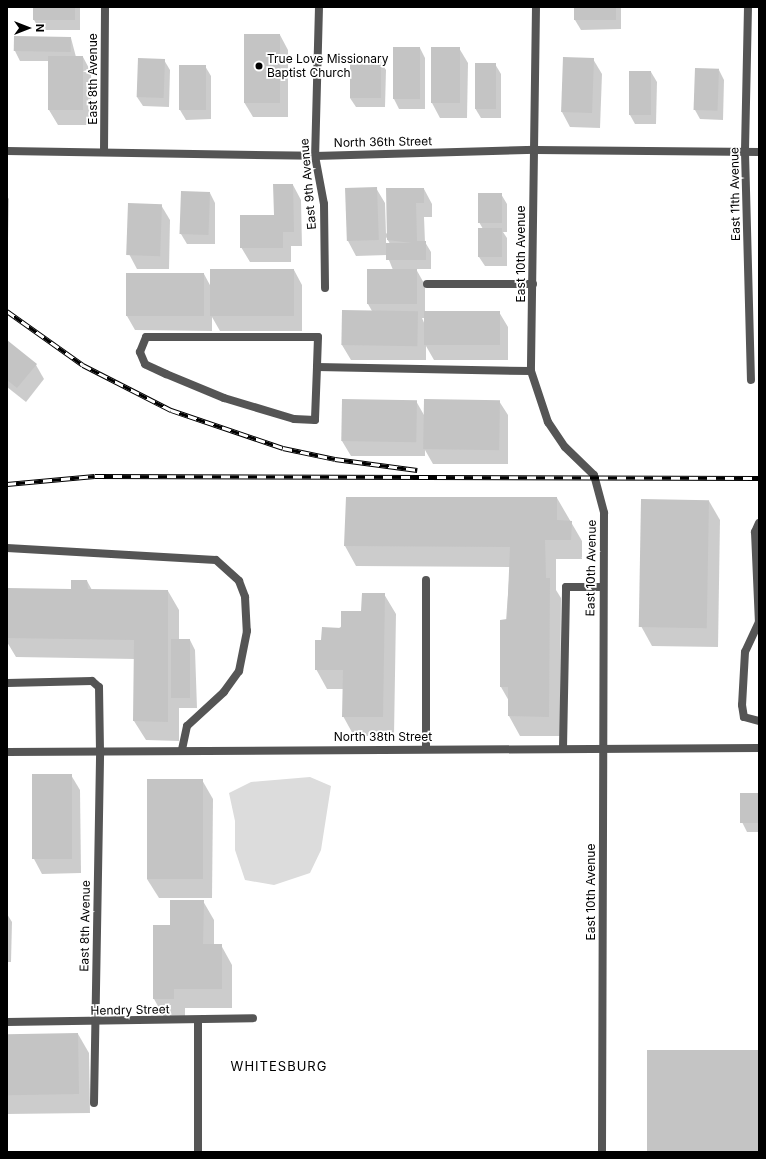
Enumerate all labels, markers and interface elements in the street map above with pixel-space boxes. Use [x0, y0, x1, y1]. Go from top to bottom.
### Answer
north arrow [8, 8, 48, 48]
text: N [33, 24, 47, 32]
street label: East 8th Avenue [86, 33, 100, 125]
place label: True Love Missionary Baptist Church [267, 52, 388, 80]
marker: True Love Missionary Baptist Church [254, 61, 264, 71]
street label: North 36th Street [334, 134, 432, 150]
street label: East 9th Avenue [297, 138, 319, 230]
street label: East 11th Avenue [727, 147, 743, 241]
street label: East 10th Avenue [514, 206, 528, 302]
street label: East 10th Avenue [583, 520, 599, 616]
street label: North 38th Street [334, 730, 432, 744]
street label: East 10th Avenue [584, 844, 598, 940]
street label: East 8th Avenue [77, 880, 93, 972]
street label: Hendry Street [90, 1002, 170, 1018]
district label: WHITESBURG [231, 1058, 327, 1074]

